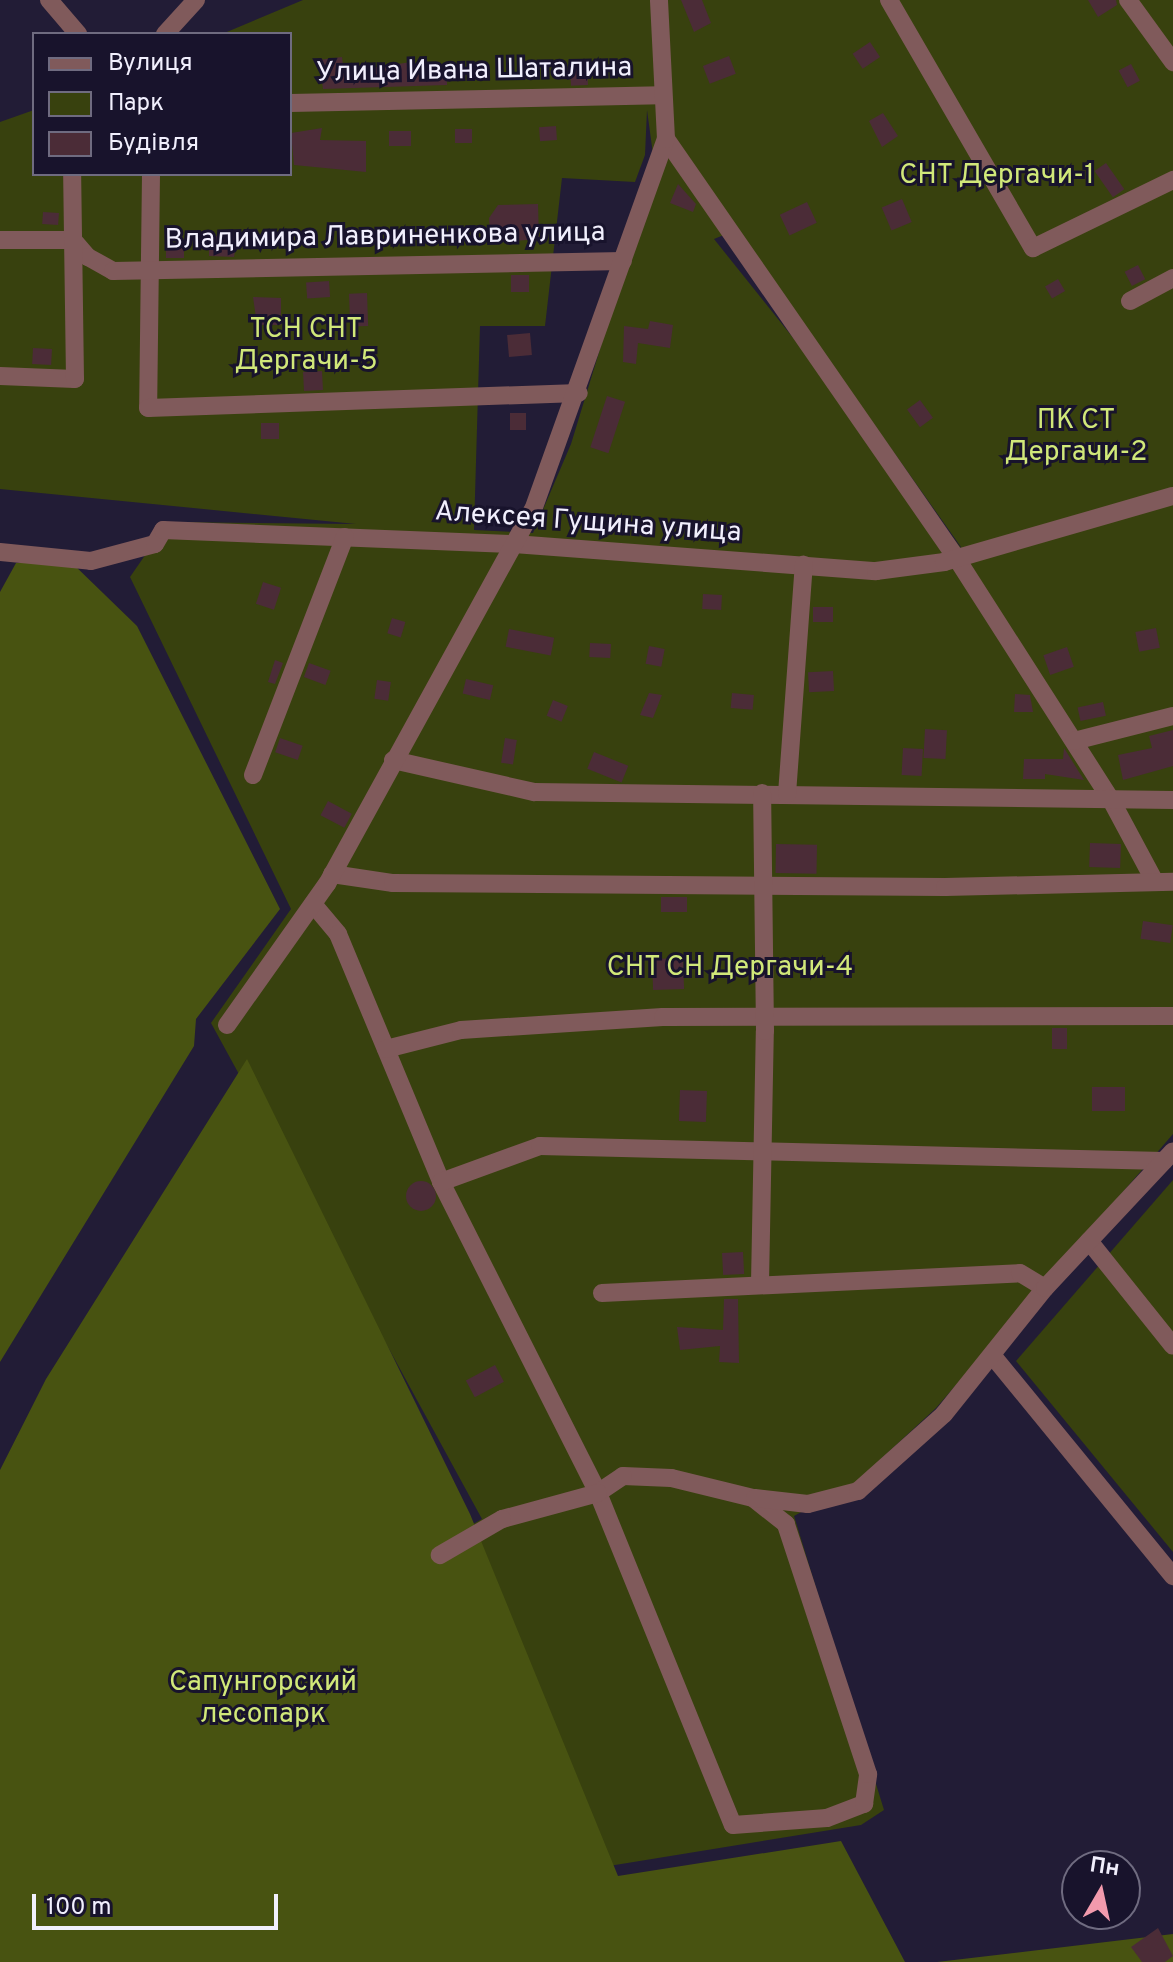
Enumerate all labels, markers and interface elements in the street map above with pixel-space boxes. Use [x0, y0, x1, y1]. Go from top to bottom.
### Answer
legend [32, 32, 292, 176]
text: Вулиця [108, 49, 192, 79]
street label: Улица Ивана Шаталина [316, 51, 632, 91]
text: Парк [108, 89, 164, 119]
text: Будівля [108, 129, 199, 159]
park label: СНТ Дергачи-1 [899, 159, 1095, 193]
street label: Владимира Лавриненкова улица [164, 216, 606, 258]
park label: ТСН СНТ Дергачи-5 [234, 313, 378, 379]
park label: ПК СТ Дергачи-2 [1005, 404, 1147, 470]
street label: Алексея Гущина улица [433, 496, 743, 550]
park label: СНТ СН Дергачи-4 [606, 951, 854, 985]
park label: Сапунгорский лесопарк [169, 1666, 357, 1732]
north arrow [1061, 1850, 1141, 1930]
text: Пн [1088, 1852, 1121, 1883]
scale bar [36, 1878, 282, 1928]
text: 100 m [46, 1893, 112, 1923]

